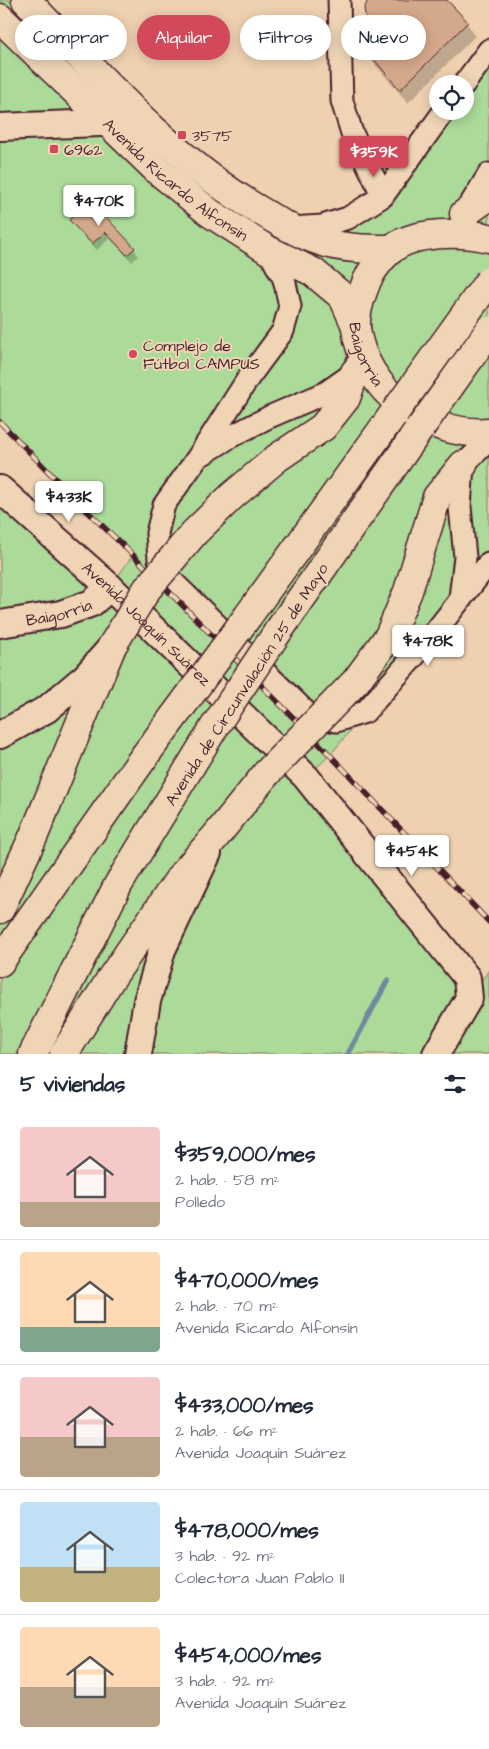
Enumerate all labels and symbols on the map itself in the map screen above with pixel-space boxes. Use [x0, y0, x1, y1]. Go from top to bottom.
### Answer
street label: Avenida Ricardo Alfonsín [98, 114, 252, 247]
place label: 3575 [192, 125, 233, 147]
marker: 3575 [176, 129, 188, 141]
pin: $359K [339, 136, 409, 178]
place label: 6962 [64, 139, 102, 161]
marker: 6962 [48, 143, 60, 155]
pin: $470K [64, 184, 134, 227]
street label: Baigorria [344, 321, 388, 391]
place label: Complejo de Fútbol CAMPUS [143, 335, 260, 375]
marker: Complejo de Fútbol CAMPUS [127, 348, 139, 360]
pin: $433K [34, 480, 104, 523]
street label: Avenida Joaquín Suárez [77, 557, 216, 691]
street label: Avenida de Circunvalación 25 de Mayo [160, 559, 334, 811]
street label: Baigorria [24, 594, 95, 632]
pin: $478K [393, 624, 463, 667]
pin: $454K [377, 834, 447, 877]

